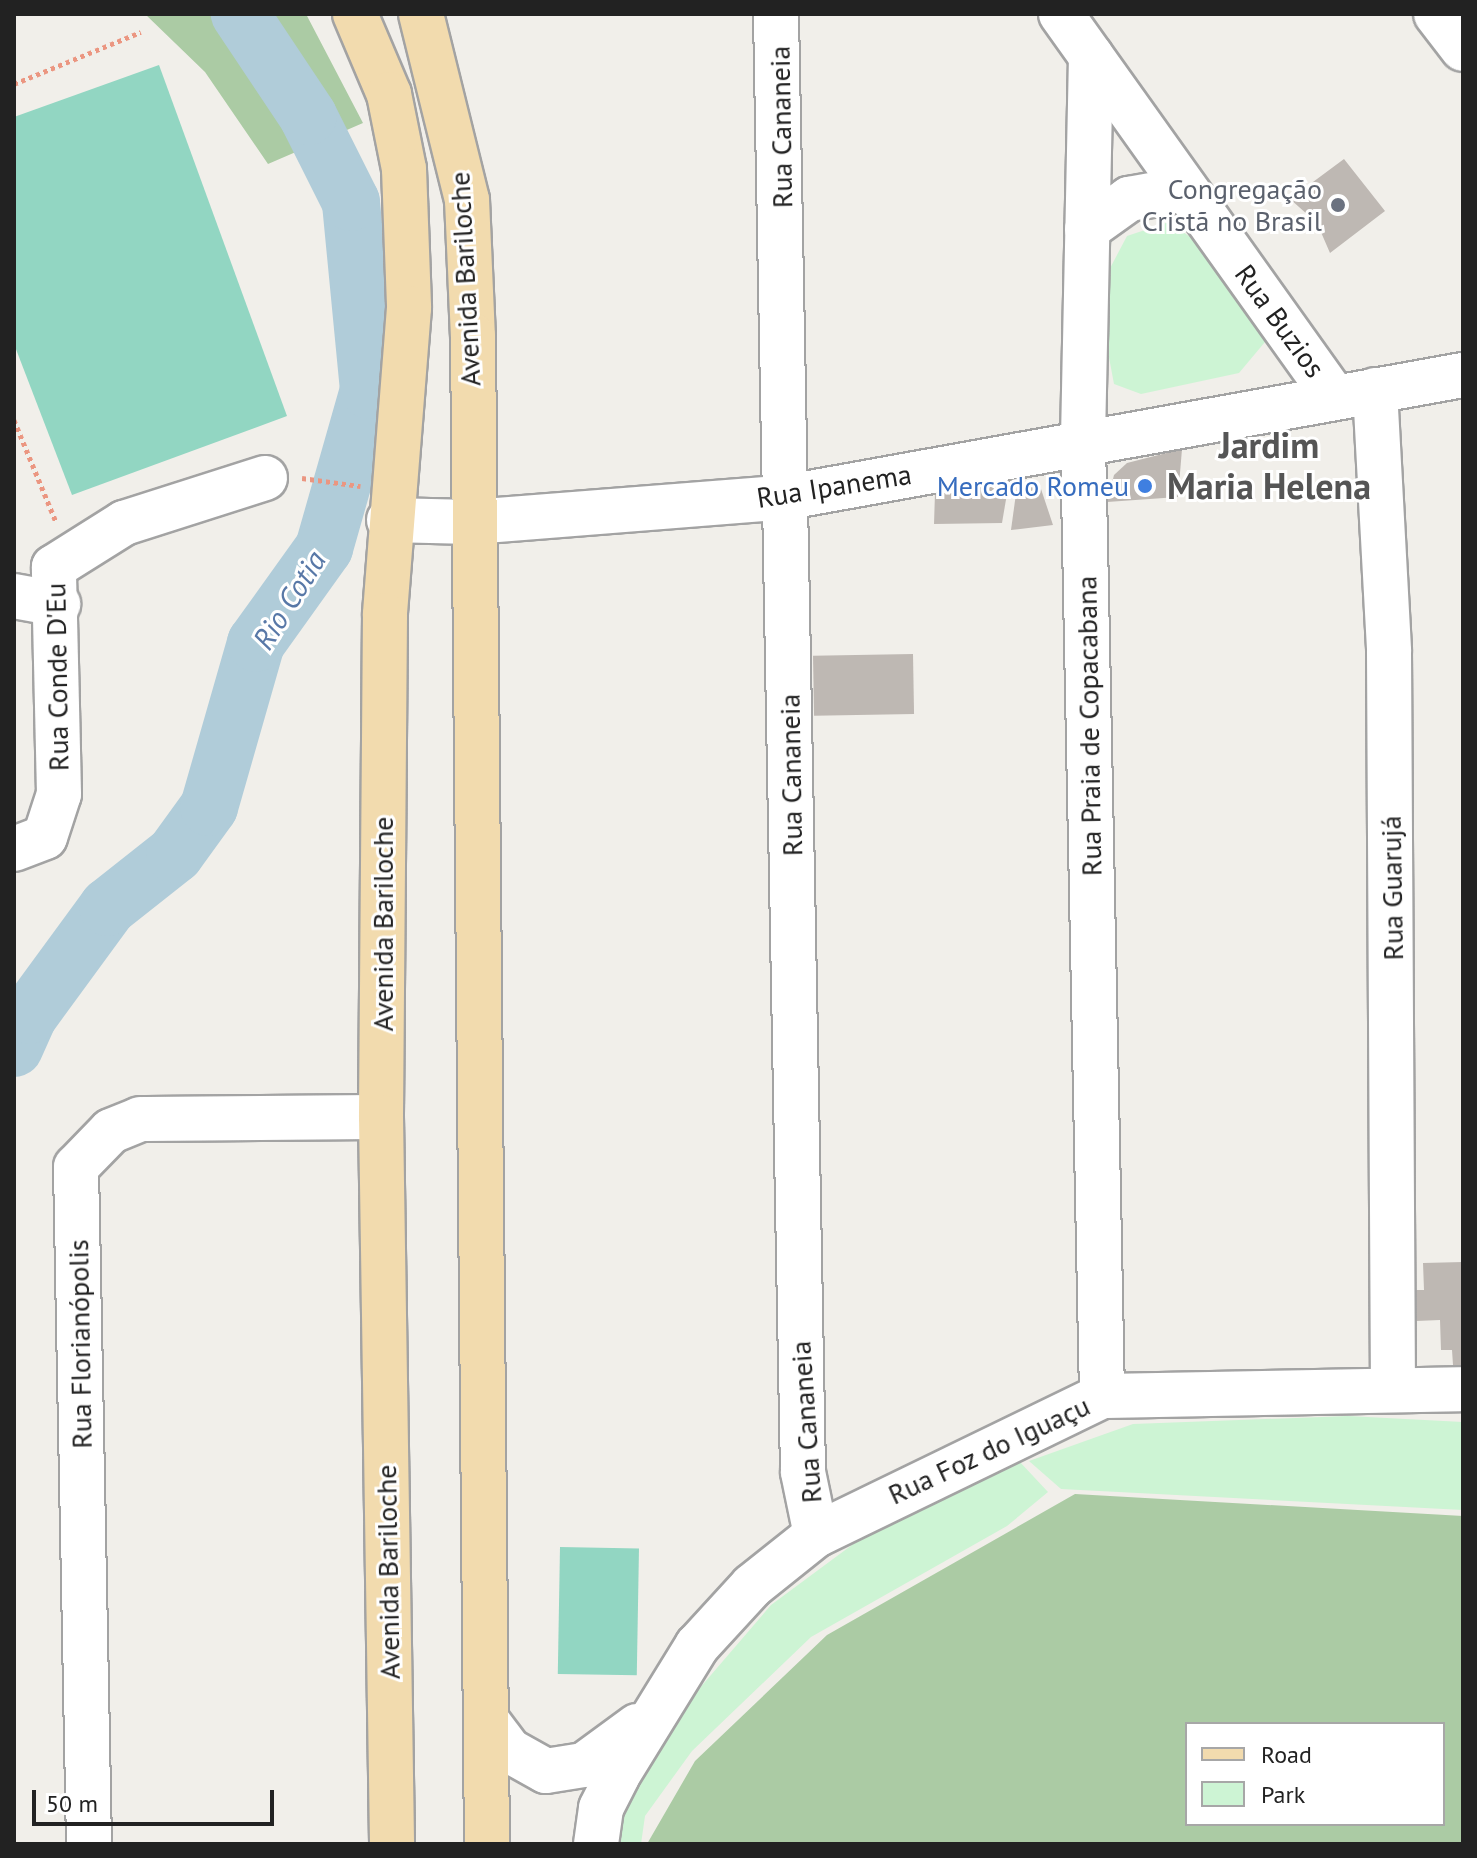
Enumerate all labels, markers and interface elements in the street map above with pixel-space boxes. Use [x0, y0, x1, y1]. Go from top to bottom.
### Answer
street label: Rua Cananeia [763, 46, 799, 208]
street label: Avenida Bariloche [443, 171, 487, 387]
place label: Congregação Cristã no Brasil [1142, 172, 1322, 238]
marker: Congregação Cristã no Brasil [1329, 196, 1347, 214]
street label: Rua Buzios [1228, 258, 1332, 384]
district label: Jardim Maria Helena [1167, 422, 1371, 507]
street label: Rua Ipanema [754, 457, 914, 515]
place label: Mercado Romeu [937, 469, 1129, 503]
marker: Mercado Romeu [1136, 477, 1154, 495]
water label: Rio Cotia [245, 544, 333, 656]
street label: Rua Praia de Copacabana [1070, 576, 1108, 876]
street label: Rua Conde D'Eu [39, 583, 75, 771]
street label: Rua Cananeia [773, 694, 809, 856]
street label: Rua Guarujá [1374, 815, 1410, 961]
street label: Avenida Bariloche [366, 817, 400, 1031]
street label: Rua Florianópolis [61, 1239, 99, 1449]
street label: Rua Cananeia [784, 1340, 828, 1504]
street label: Rua Foz do Iguaçu [883, 1388, 1095, 1512]
street label: Avenida Bariloche [369, 1464, 407, 1680]
legend [1185, 1722, 1445, 1826]
text: Road [1261, 1739, 1312, 1770]
scale bar [36, 1774, 278, 1824]
text: Park [1261, 1779, 1305, 1810]
text: 50 m [46, 1788, 98, 1819]

